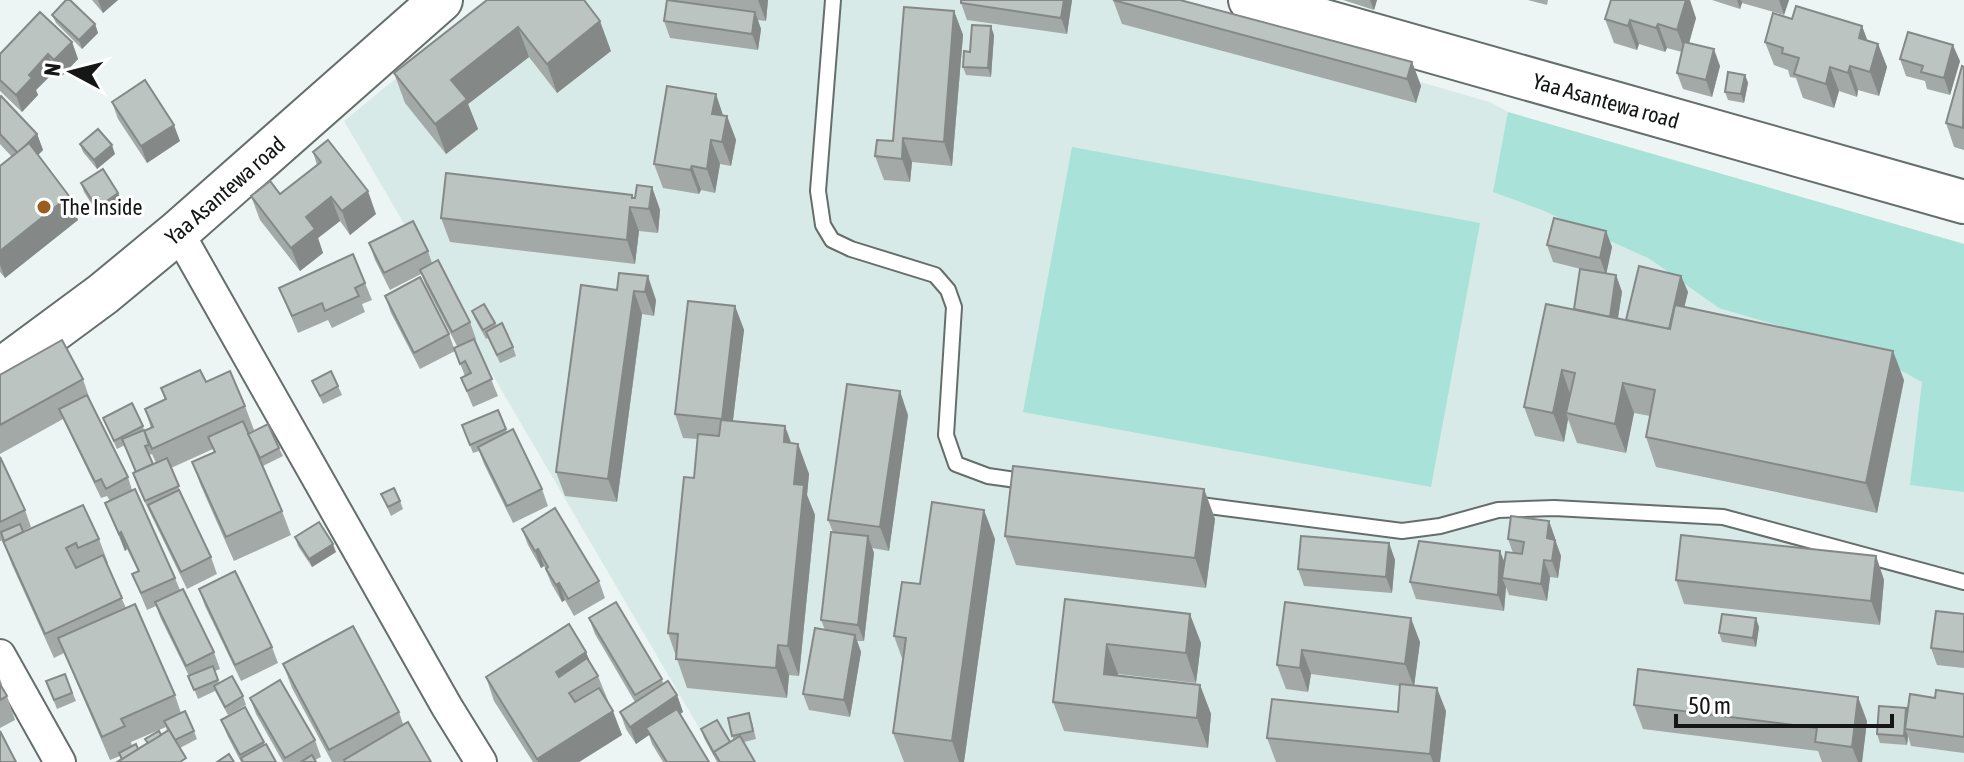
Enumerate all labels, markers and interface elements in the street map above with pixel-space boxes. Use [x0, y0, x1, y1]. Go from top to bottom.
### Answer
north arrow [32, 32, 112, 112]
text: N [38, 62, 66, 78]
street label: Yaa Asantewa road [1530, 68, 1682, 134]
street label: Yaa Asantewa road [160, 131, 290, 250]
place label: The Inside [60, 194, 142, 220]
marker: The Inside [35, 198, 53, 216]
scale bar [1676, 678, 1892, 728]
text: 50 m [1688, 692, 1731, 719]

